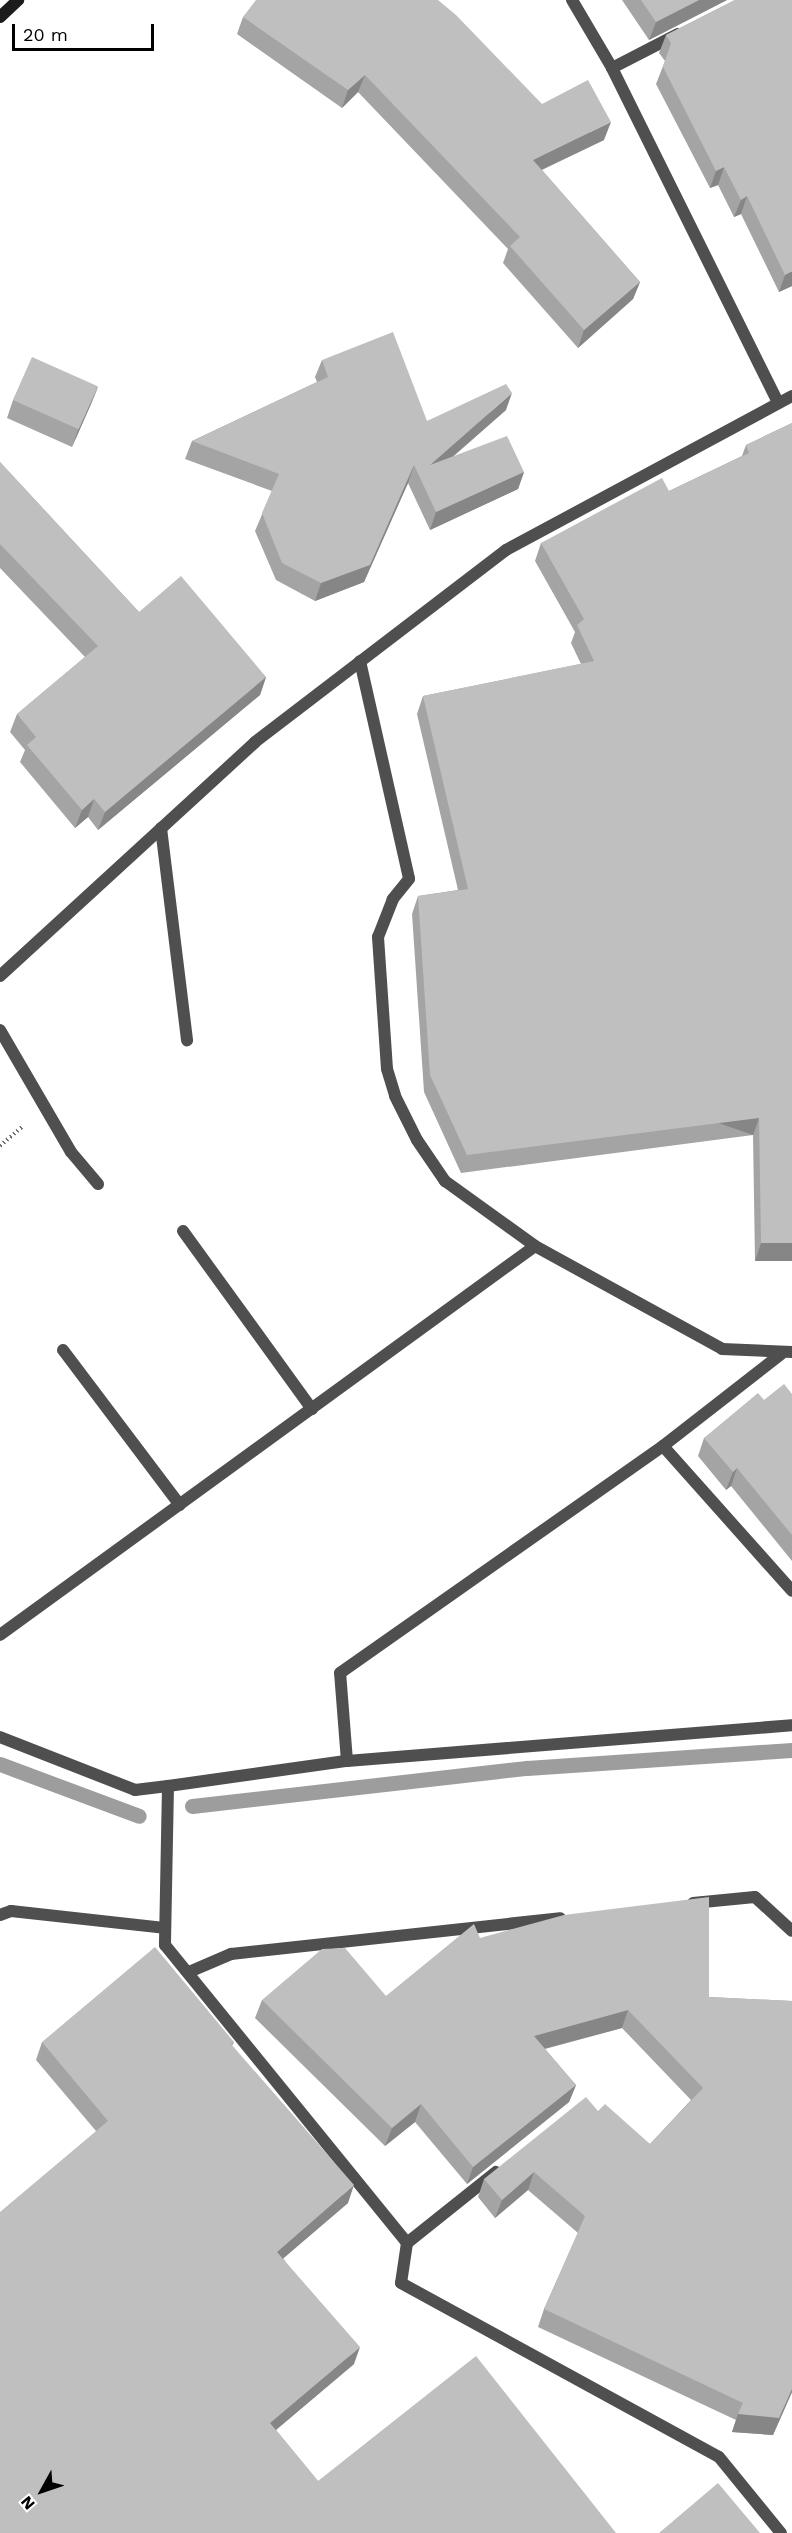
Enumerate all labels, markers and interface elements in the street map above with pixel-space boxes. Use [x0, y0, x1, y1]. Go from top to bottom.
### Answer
scale bar [15, 12, 158, 50]
text: 20 m [23, 24, 68, 45]
north arrow [12, 2461, 72, 2521]
text: N [17, 2492, 39, 2514]

